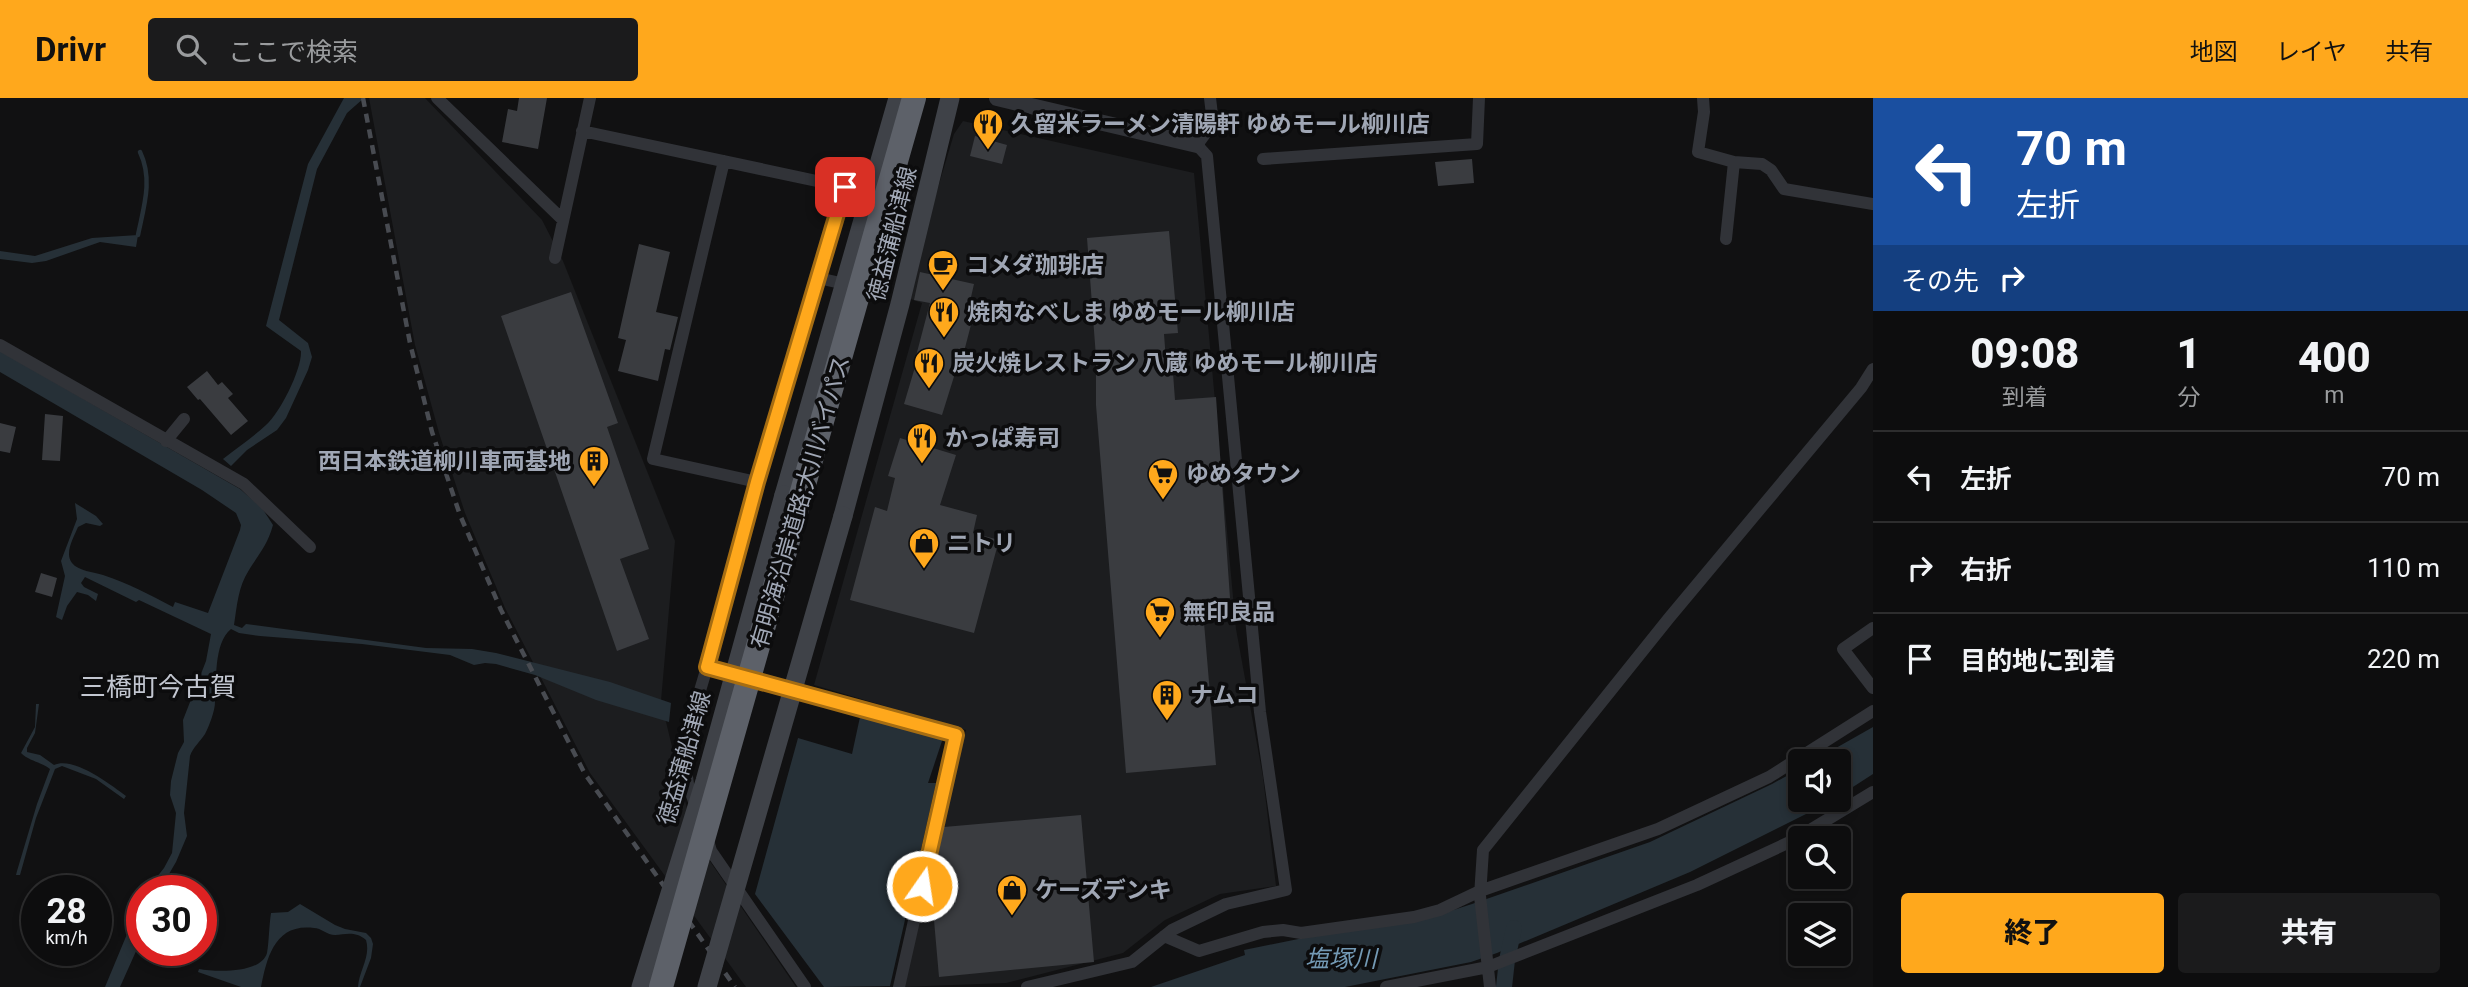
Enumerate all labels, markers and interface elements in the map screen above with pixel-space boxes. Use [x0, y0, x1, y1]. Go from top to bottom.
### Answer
search box [148, 18, 638, 81]
text: Drivr [35, 30, 106, 69]
icon: search [172, 30, 210, 68]
text: ここで検索 [228, 37, 358, 67]
text: 地図 [2190, 38, 2238, 66]
text: レイヤ [2276, 38, 2347, 66]
text: 共有 [2385, 38, 2433, 66]
restaurant icon: 久留米ラーメン清陽軒 ゆめモール柳川店 [971, 107, 1005, 151]
place label: 久留米ラーメン清陽軒 ゆめモール柳川店 [1011, 111, 1430, 138]
text: 70 m [2016, 120, 2127, 177]
icon: left [1901, 126, 1992, 217]
pin [815, 157, 875, 217]
street label: 徳益蒲船津線 [863, 164, 922, 304]
icon: arrive [826, 168, 864, 206]
text: 左折 [2016, 186, 2080, 224]
cafe icon: コメダ珈琲店 [926, 248, 960, 292]
place label: コメダ珈琲店 [966, 252, 1104, 279]
icon: right [1993, 259, 2031, 297]
text: その先 [1901, 266, 1979, 296]
restaurant icon: 焼肉なべしま ゆめモール柳川店 [927, 295, 961, 339]
place label: 焼肉なべしま ゆめモール柳川店 [967, 299, 1295, 326]
text: 09:08 [1970, 329, 2079, 378]
text: 1 [2177, 329, 2201, 378]
text: 400 [2298, 333, 2371, 382]
restaurant icon: 炭火焼レストラン 八蔵 ゆめモール柳川店 [912, 346, 946, 390]
place label: 炭火焼レストラン 八蔵 ゆめモール柳川店 [952, 350, 1377, 377]
street label: 有明海沿岸道路;大川バイパス [746, 353, 855, 652]
text: m [2324, 382, 2344, 409]
text: 到着 [2002, 384, 2048, 411]
text: 分 [2177, 384, 2200, 411]
restaurant icon: かっぱ寿司 [905, 421, 939, 465]
place label: かっぱ寿司 [945, 425, 1060, 452]
building icon: 西日本鉄道柳川車両基地 [577, 444, 611, 488]
place label: 西日本鉄道柳川車両基地 [318, 448, 571, 475]
supermarket icon: ゆめタウン [1146, 457, 1180, 501]
icon: left [1901, 458, 1939, 496]
place label: ゆめタウン [1186, 461, 1301, 488]
text: 70 m [2382, 462, 2440, 492]
text: 左折 [1960, 464, 2012, 494]
shop icon: ニトリ [907, 526, 941, 570]
place label: ニトリ [947, 530, 1016, 557]
icon: right [1901, 549, 1939, 587]
text: 110 m [2367, 553, 2440, 583]
text: 右折 [1960, 555, 2012, 585]
supermarket icon: 無印良品 [1143, 595, 1177, 639]
place label: 無印良品 [1183, 599, 1275, 626]
icon: arrive [1901, 640, 1939, 678]
text: 220 m [2367, 644, 2440, 674]
text: 目的地に到着 [1960, 646, 2116, 676]
district label: 三橋町今古賀 [80, 672, 236, 702]
building icon: ナムコ [1150, 678, 1184, 722]
place label: ナムコ [1190, 682, 1258, 709]
street label: 徳益蒲船津線 [652, 688, 716, 828]
map controls [1788, 749, 1851, 966]
button: sound [1788, 749, 1851, 812]
button: search [1788, 826, 1851, 889]
position arrow [885, 849, 959, 923]
shop icon: ケーズデンキ [995, 873, 1029, 917]
speed limit sign: 30 [126, 875, 217, 966]
place label: ケーズデンキ [1035, 877, 1172, 904]
text: 28 [46, 891, 87, 932]
button: 終了 [1901, 893, 2164, 973]
button: 共有 [2178, 893, 2440, 973]
button: layers [1788, 903, 1851, 966]
text: km/h [45, 927, 88, 948]
water label: 塩塚川 [1305, 945, 1380, 973]

